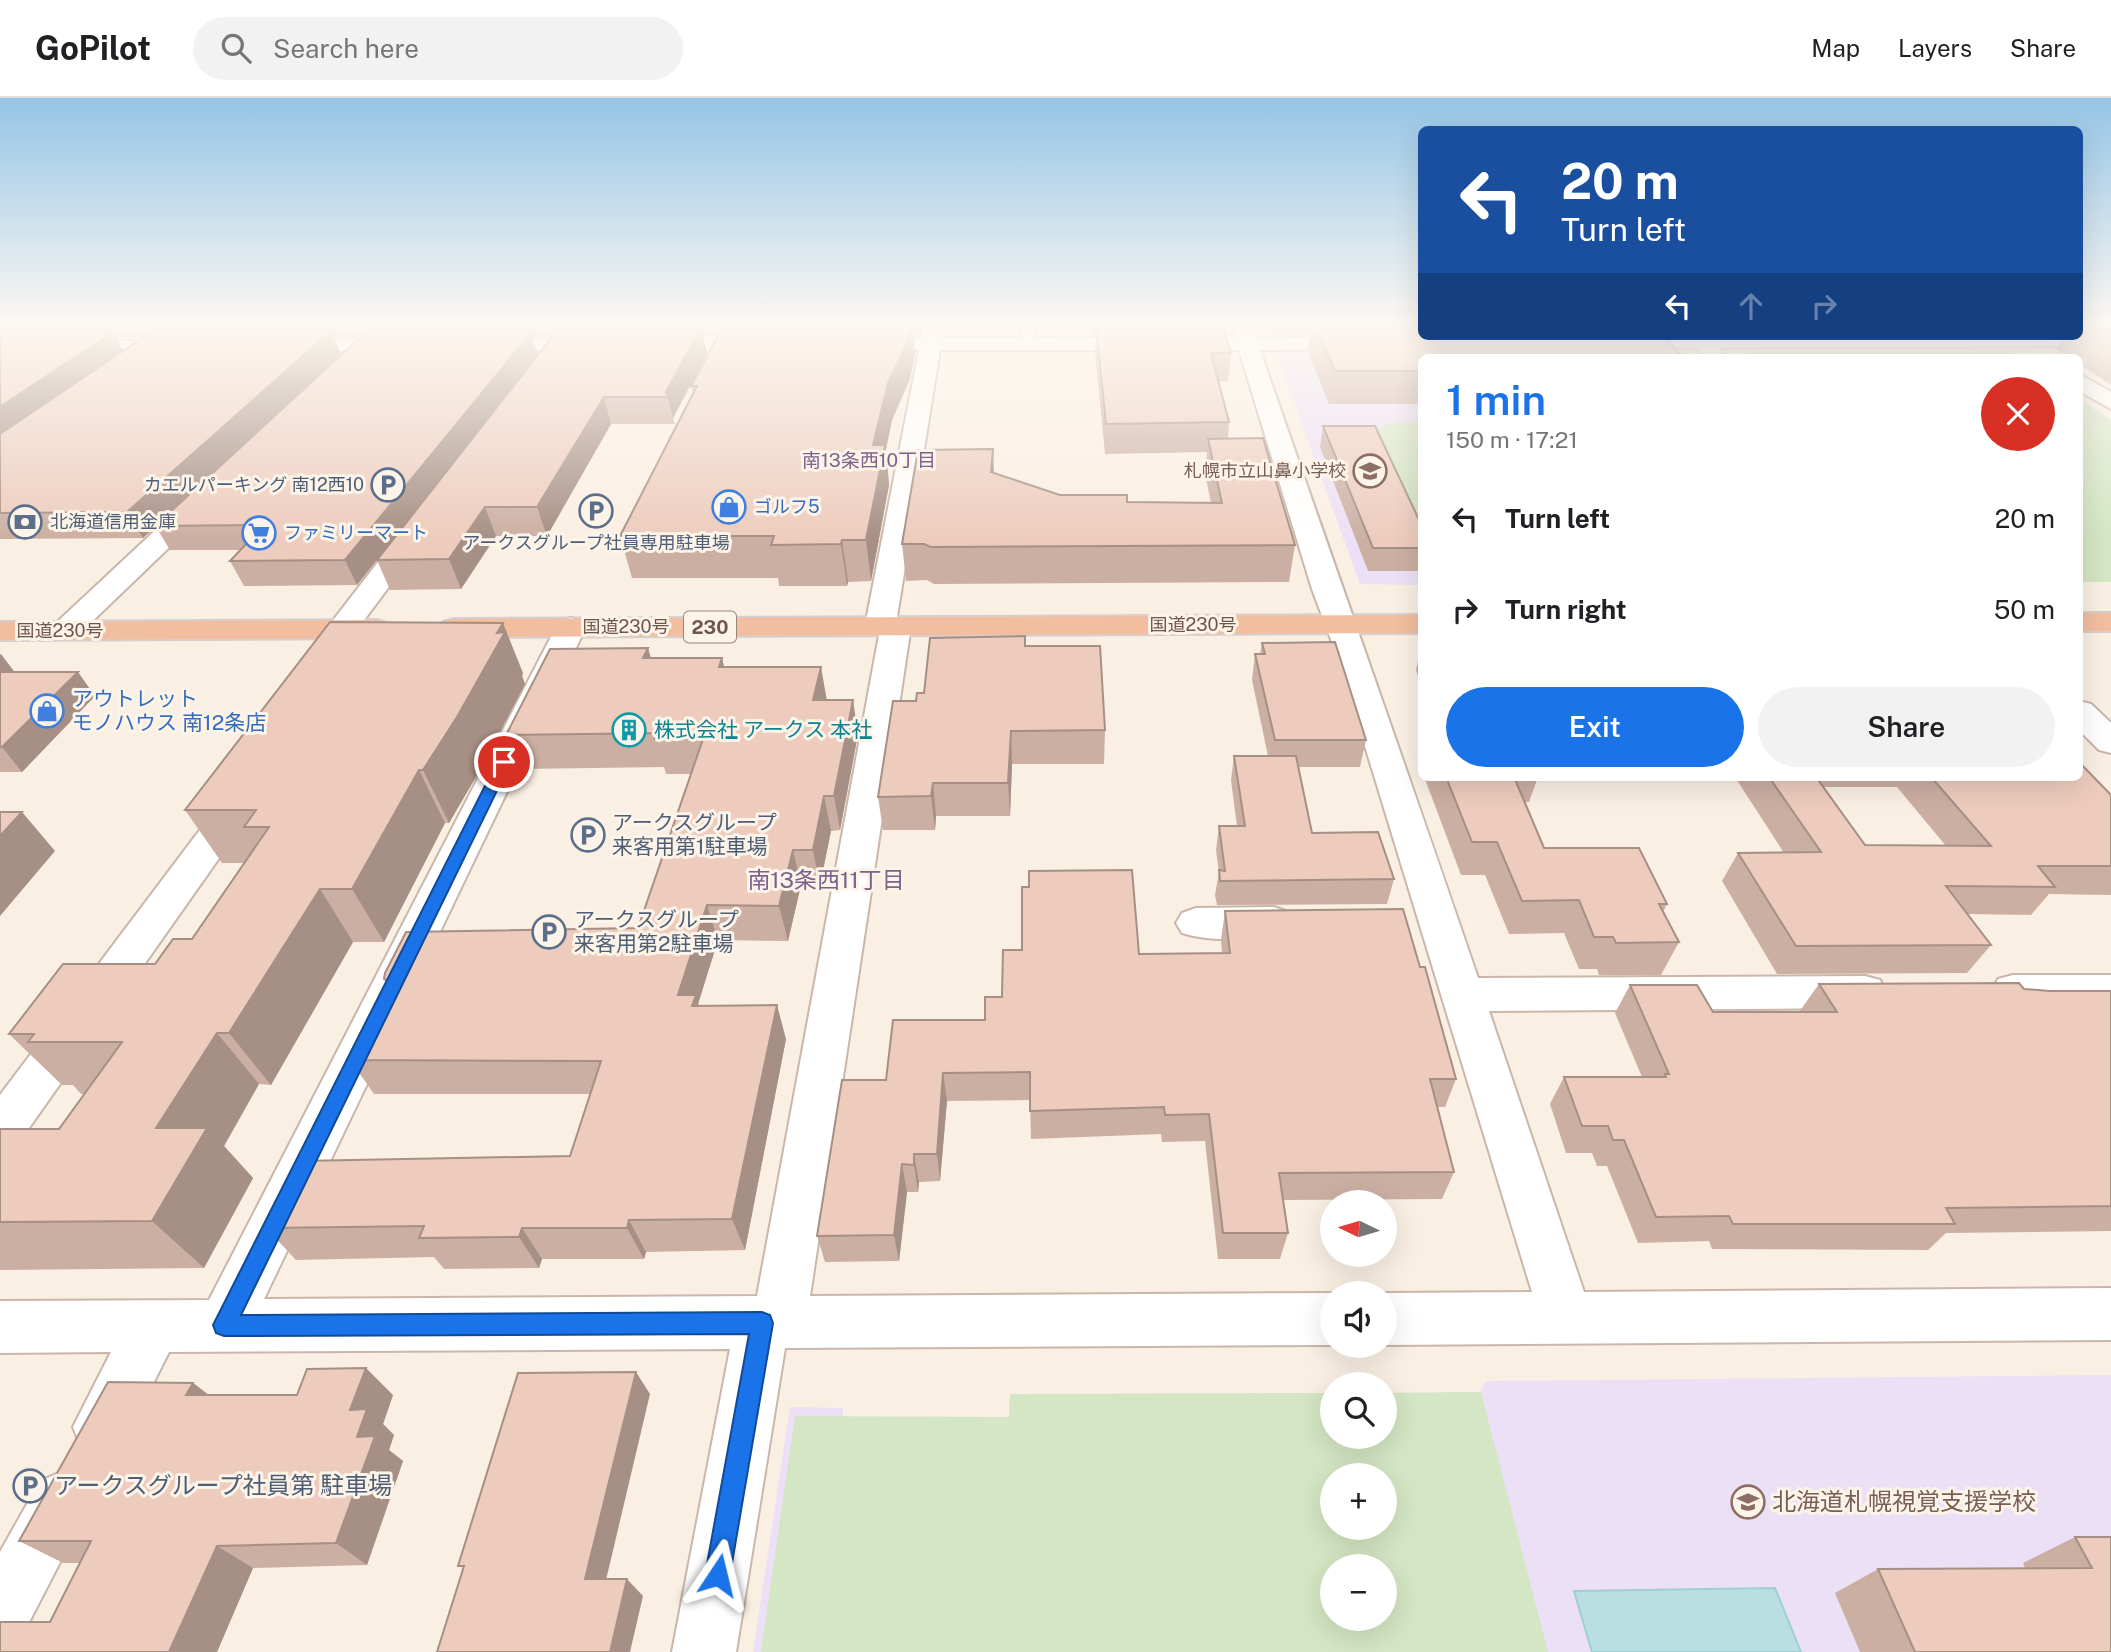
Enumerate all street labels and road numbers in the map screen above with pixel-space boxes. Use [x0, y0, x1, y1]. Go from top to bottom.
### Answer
road number: 230 [684, 612, 736, 642]
street label: 国道230号 [1150, 614, 1236, 635]
street label: 国道230号 [583, 616, 669, 637]
street label: 国道230号 [17, 620, 103, 641]

